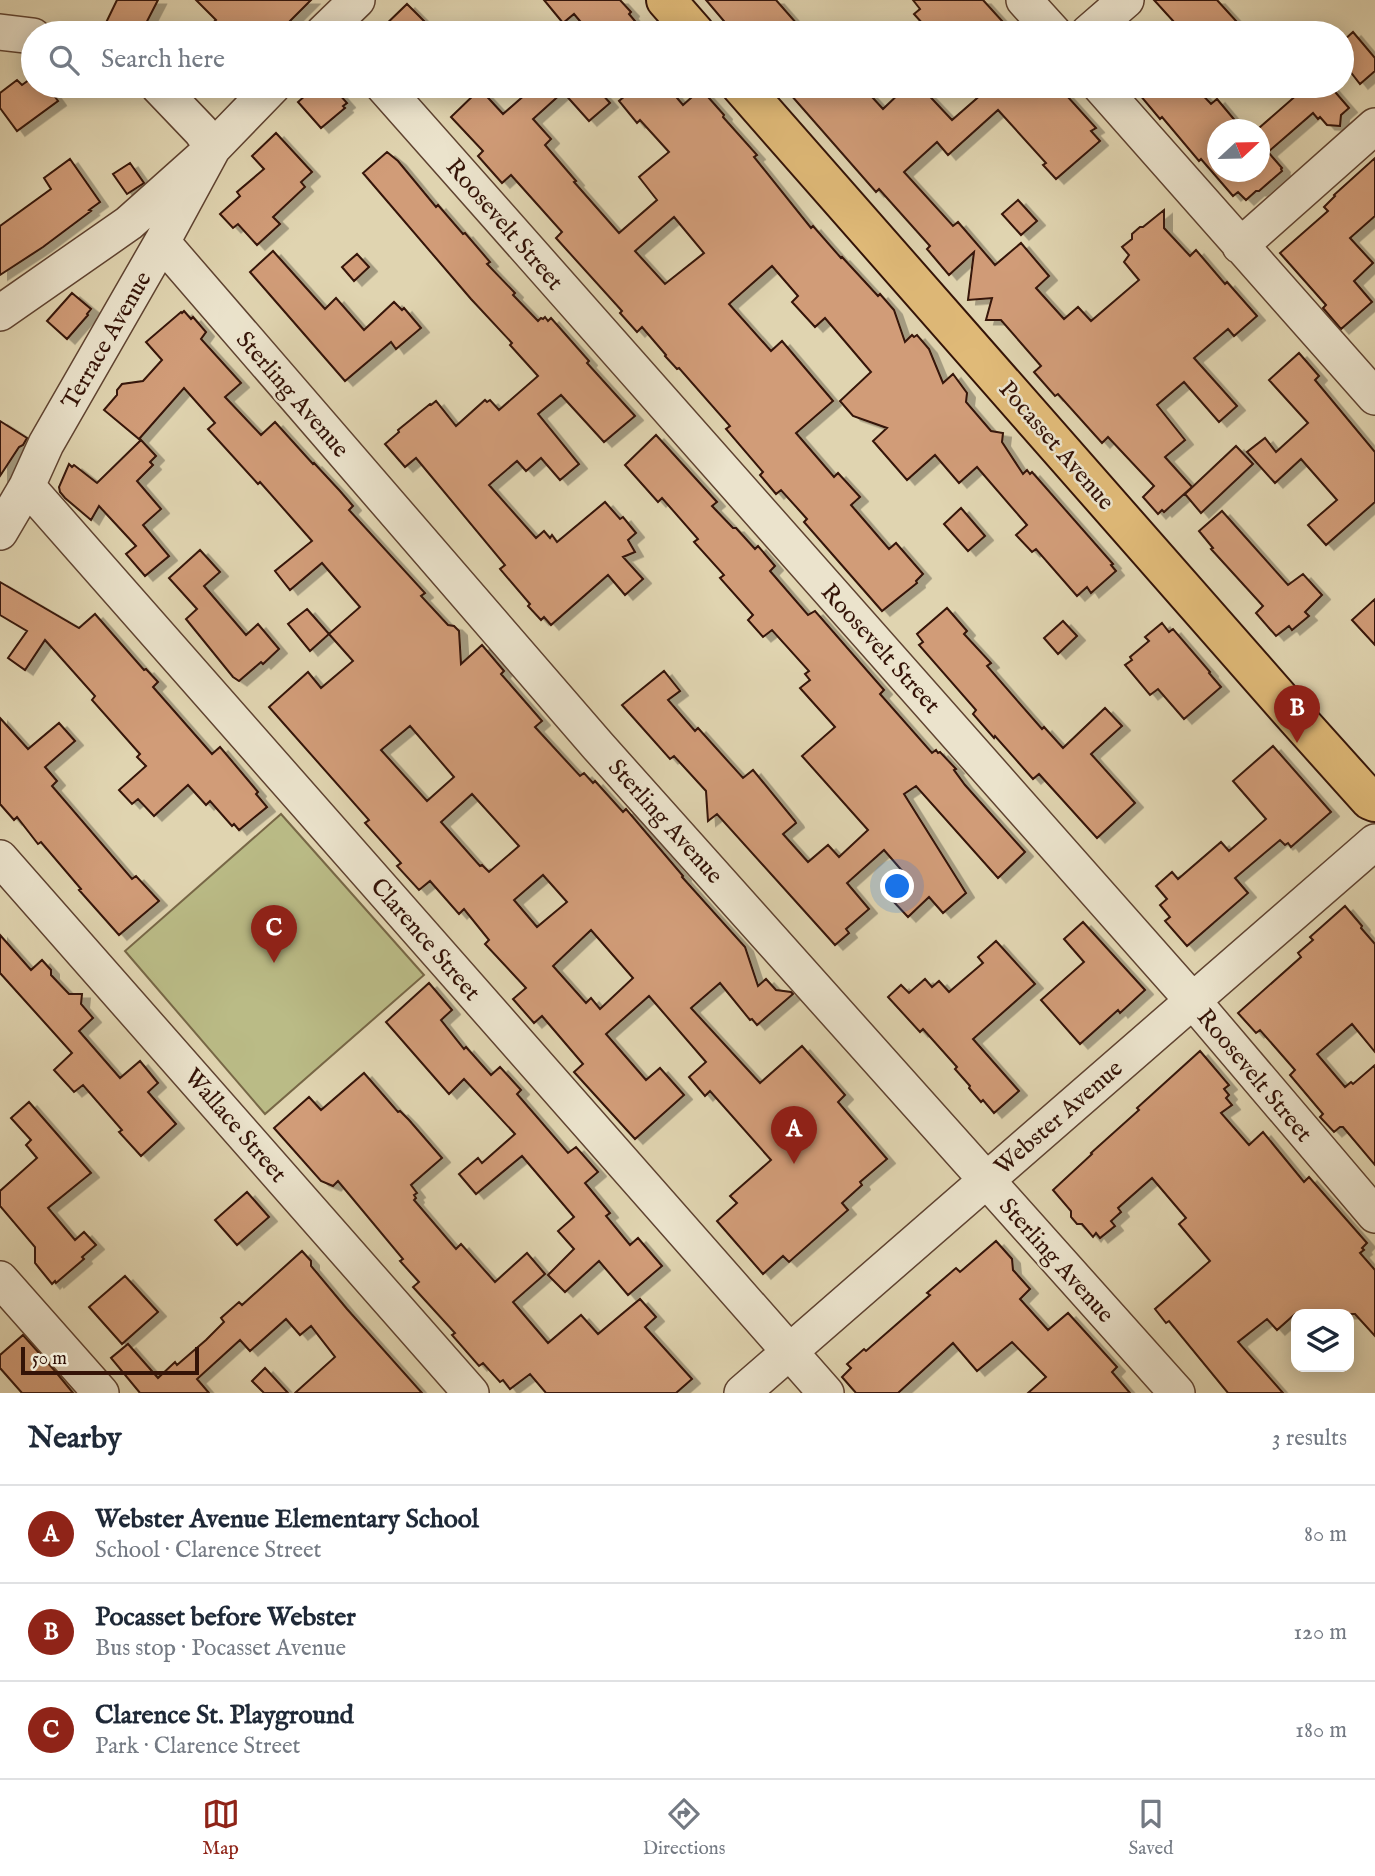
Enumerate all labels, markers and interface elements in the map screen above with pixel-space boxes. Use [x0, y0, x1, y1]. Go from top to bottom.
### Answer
search box [21, 21, 1354, 98]
icon: search [45, 41, 83, 79]
text: Search here [101, 43, 225, 76]
north arrow [1207, 119, 1270, 182]
street label: Roosevelt Street [438, 153, 570, 297]
street label: Terrace Avenue [55, 266, 159, 415]
street label: Sterling Avenue [228, 325, 355, 465]
street label: Pocasset Avenue [991, 375, 1121, 517]
street label: Roosevelt Street [813, 577, 947, 721]
pin: B [1274, 685, 1320, 743]
street label: Sterling Avenue [601, 753, 729, 891]
your location [880, 869, 914, 903]
street label: Clarence Street [363, 872, 487, 1008]
pin: C [251, 905, 297, 963]
street label: Roosevelt Street [1189, 1003, 1319, 1149]
street label: Webster Avenue [988, 1054, 1130, 1183]
street label: Wallace Street [177, 1062, 293, 1190]
pin: A [771, 1106, 817, 1164]
street label: Sterling Avenue [992, 1192, 1120, 1330]
map controls [1291, 1309, 1354, 1372]
button: layers [1291, 1309, 1354, 1372]
scale bar [21, 1344, 200, 1376]
text: 50 m [32, 1347, 67, 1371]
text: Nearby [28, 1420, 121, 1458]
text: 3 results [1272, 1424, 1347, 1453]
text: Webster Avenue Elementary School [95, 1503, 479, 1536]
text: A [43, 1520, 59, 1549]
text: 80 m [1304, 1520, 1347, 1549]
text: School · Clarence Street [95, 1536, 321, 1565]
text: Pocasset before Webster [95, 1601, 356, 1634]
text: B [43, 1618, 59, 1647]
text: 120 m [1294, 1618, 1347, 1647]
text: Bus stop · Pocasset Avenue [95, 1634, 346, 1663]
text: Clarence St. Playground [95, 1699, 354, 1732]
text: C [43, 1716, 59, 1745]
text: 180 m [1295, 1716, 1347, 1745]
text: Park · Clarence Street [95, 1732, 300, 1761]
tab: Map [202, 1795, 240, 1861]
tab: Directions [643, 1795, 725, 1861]
tab: Saved [1128, 1795, 1173, 1861]

